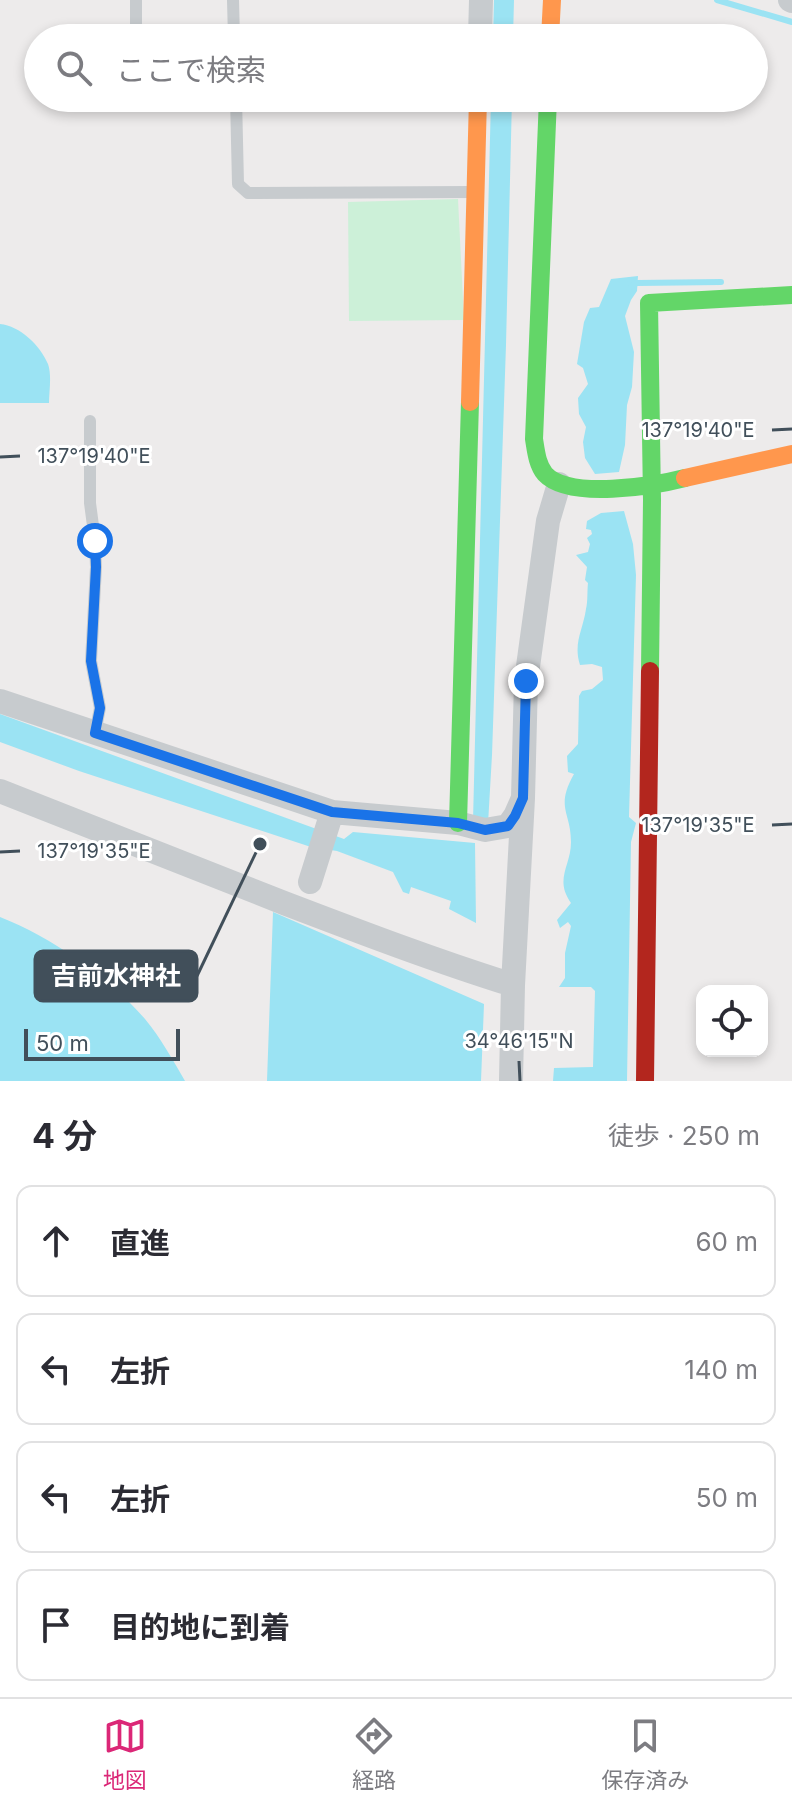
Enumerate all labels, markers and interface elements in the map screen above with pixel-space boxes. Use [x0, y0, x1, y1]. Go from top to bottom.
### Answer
search box [24, 24, 768, 112]
icon: search [52, 46, 96, 90]
text: ここで検索 [116, 52, 266, 88]
text: 137°19'40"E [641, 418, 755, 442]
text: 137°19'40"E [37, 444, 151, 468]
route start [77, 523, 113, 559]
route end [508, 663, 544, 699]
text: 137°19'35"E [641, 813, 755, 837]
text: 137°19'35"E [37, 839, 151, 863]
callout: 吉前水神社 [35, 951, 197, 1001]
text: 吉前水神社 [51, 960, 181, 991]
map controls [696, 985, 768, 1057]
button: locate [696, 985, 768, 1057]
scale bar [24, 1025, 180, 1061]
text: 34°46'15"N [464, 1029, 574, 1053]
text: 50 m [36, 1030, 89, 1056]
text: 4 分 [32, 1115, 97, 1156]
text: 徒歩 · 250 m [608, 1120, 760, 1151]
icon: ahead [34, 1219, 78, 1263]
text: 直進 [110, 1225, 170, 1261]
text: 60 m [695, 1226, 758, 1257]
icon: left [34, 1347, 78, 1391]
text: 左折 [110, 1353, 170, 1389]
text: 140 m [684, 1354, 758, 1385]
icon: left [34, 1475, 78, 1519]
text: 左折 [110, 1481, 170, 1517]
text: 50 m [696, 1482, 758, 1513]
icon: arrive [34, 1603, 78, 1647]
text: 目的地に到着 [110, 1609, 290, 1645]
tab: 地図 [103, 1714, 147, 1794]
tab: 経路 [352, 1714, 396, 1794]
tab: 保存済み [601, 1714, 689, 1794]

